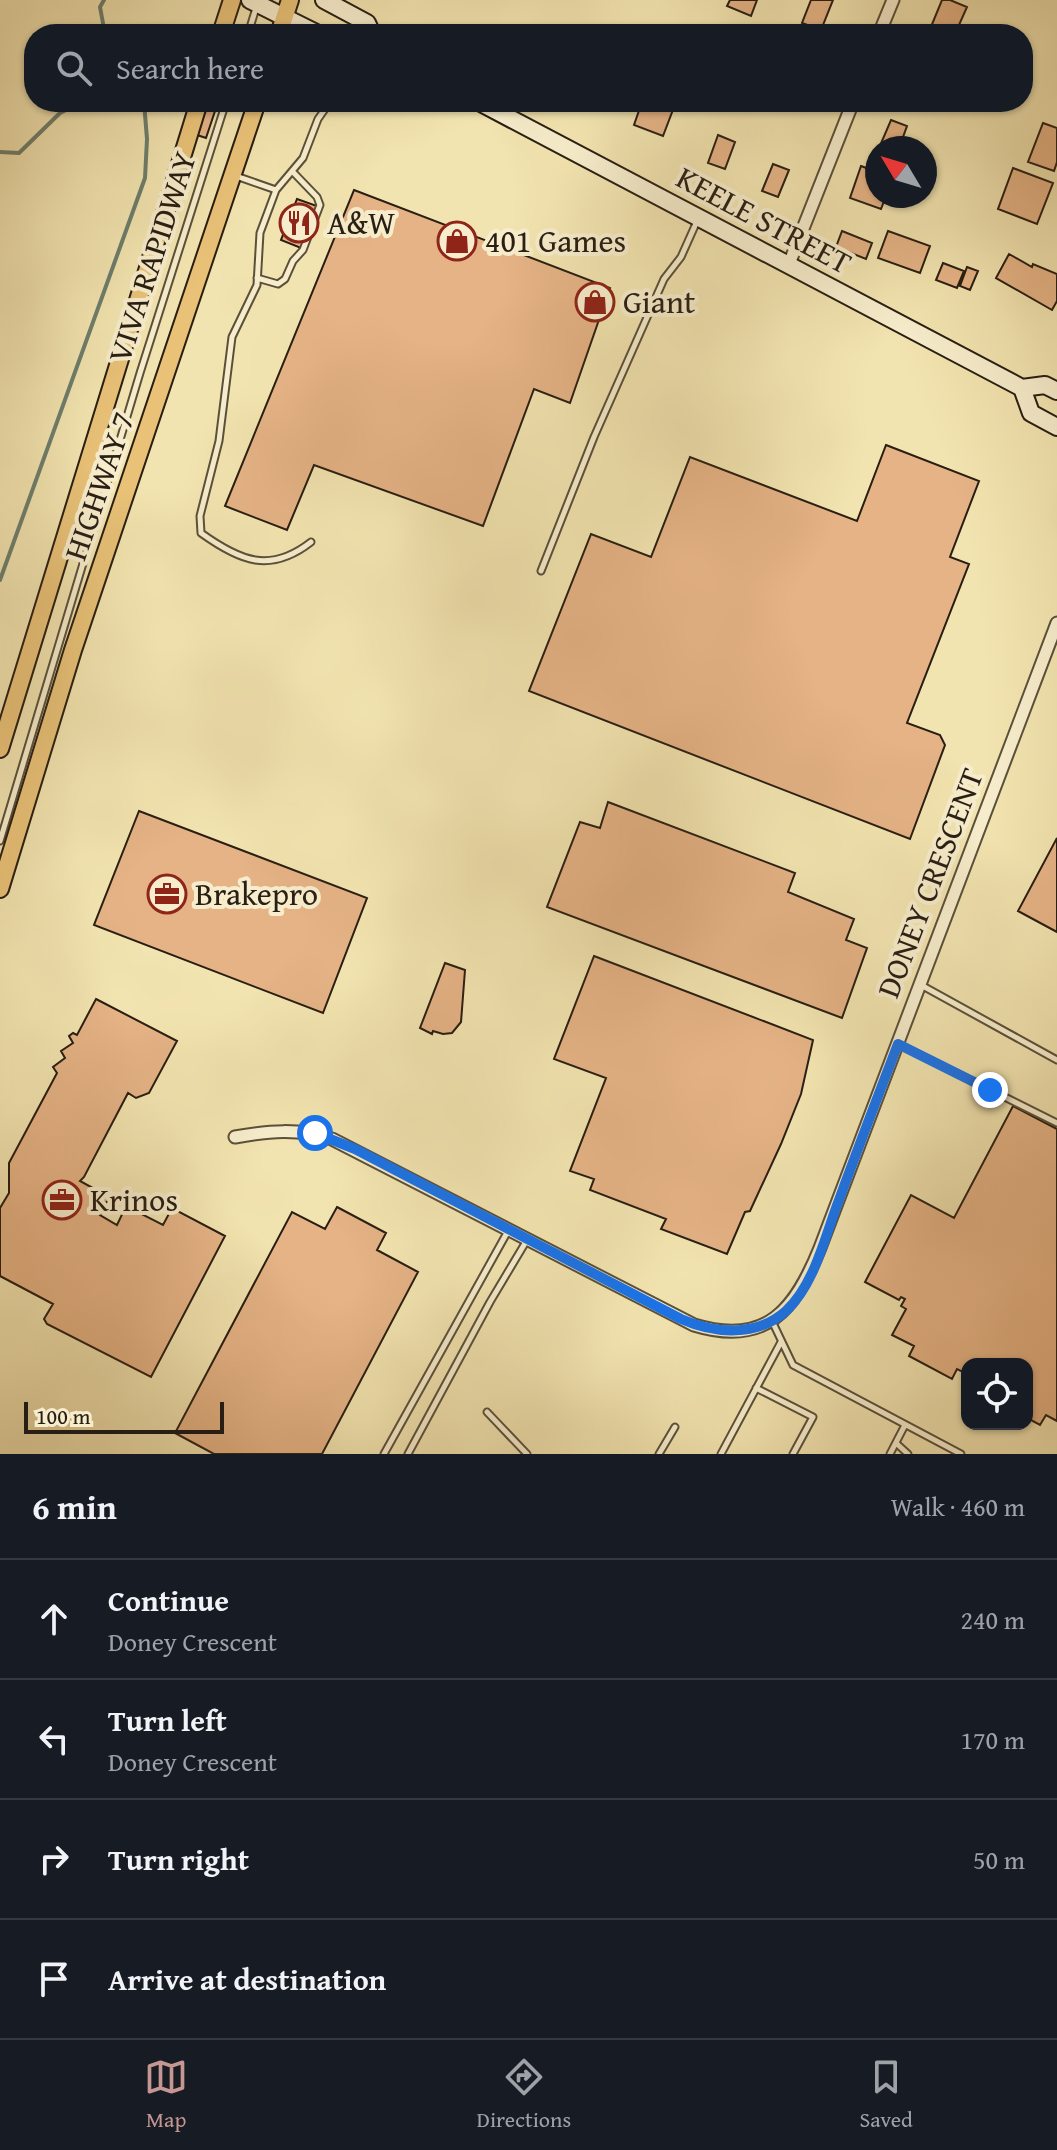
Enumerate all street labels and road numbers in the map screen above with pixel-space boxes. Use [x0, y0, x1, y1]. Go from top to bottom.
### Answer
street label: VIVA RAPIDWAY [95, 145, 208, 369]
street label: KEELE STREET [668, 154, 860, 286]
street label: HIGHWAY 7 [51, 405, 146, 566]
street label: DONEY CRESCENT [864, 761, 995, 1004]

